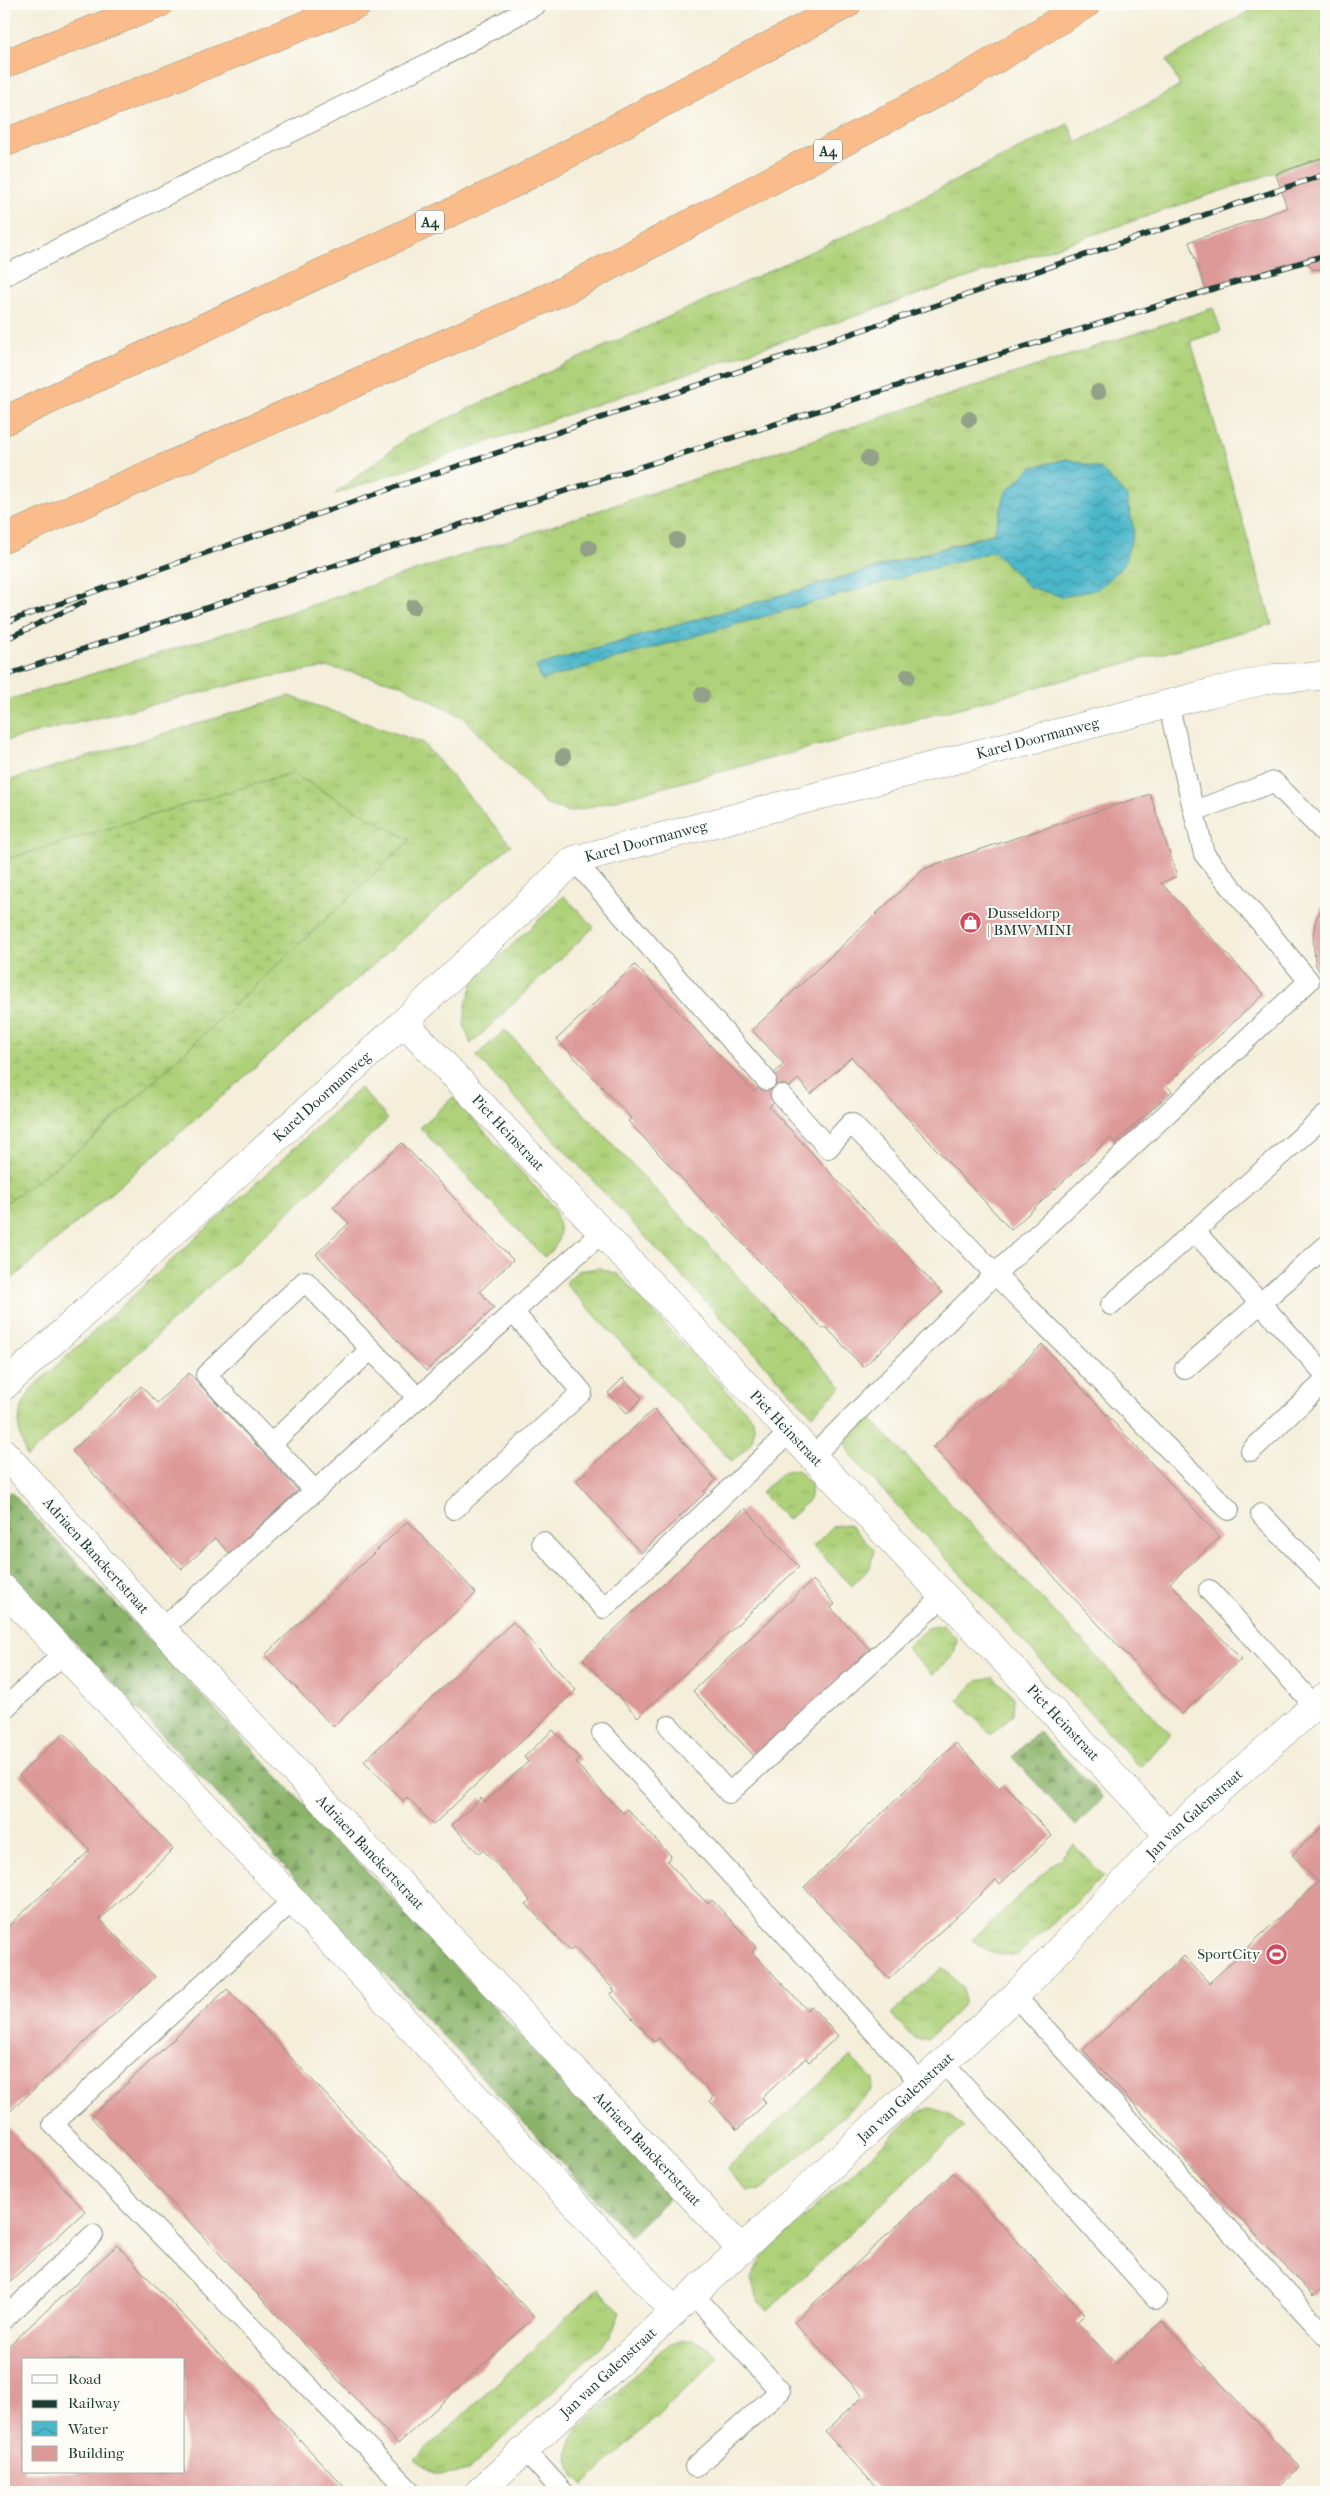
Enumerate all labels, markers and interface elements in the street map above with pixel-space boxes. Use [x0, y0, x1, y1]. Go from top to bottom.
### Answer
road number: A4 [814, 140, 842, 162]
road number: A4 [416, 210, 444, 233]
street label: Karel Doormanweg [974, 713, 1102, 763]
street label: Karel Doormanweg [583, 816, 710, 866]
place label: Dusseldorp | BMW MINI [987, 904, 1072, 939]
shop icon: Dusseldorp | BMW MINI [959, 910, 983, 934]
street label: Karel Doormanweg [269, 1047, 375, 1146]
street label: Piet Heinstraat [468, 1091, 549, 1175]
street label: Piet Heinstraat [746, 1386, 827, 1471]
street label: Adriaen Banckertstraat [39, 1493, 153, 1618]
street label: Piet Heinstraat [1023, 1681, 1104, 1765]
street label: Jan van Galenstraat [1141, 1765, 1247, 1863]
street label: Adriaen Banckertstraat [312, 1790, 429, 1914]
sports icon: SportCity [1264, 1942, 1288, 1966]
place label: SportCity [1197, 1945, 1261, 1963]
street label: Jan van Galenstraat [853, 2048, 958, 2147]
street label: Adriaen Banckertstraat [589, 2087, 706, 2210]
street label: Jan van Galenstraat [556, 2323, 661, 2422]
legend [22, 2358, 185, 2474]
text: Road [68, 2370, 102, 2388]
text: Railway [68, 2394, 121, 2412]
text: Water [67, 2420, 108, 2438]
text: Building [68, 2444, 125, 2462]

